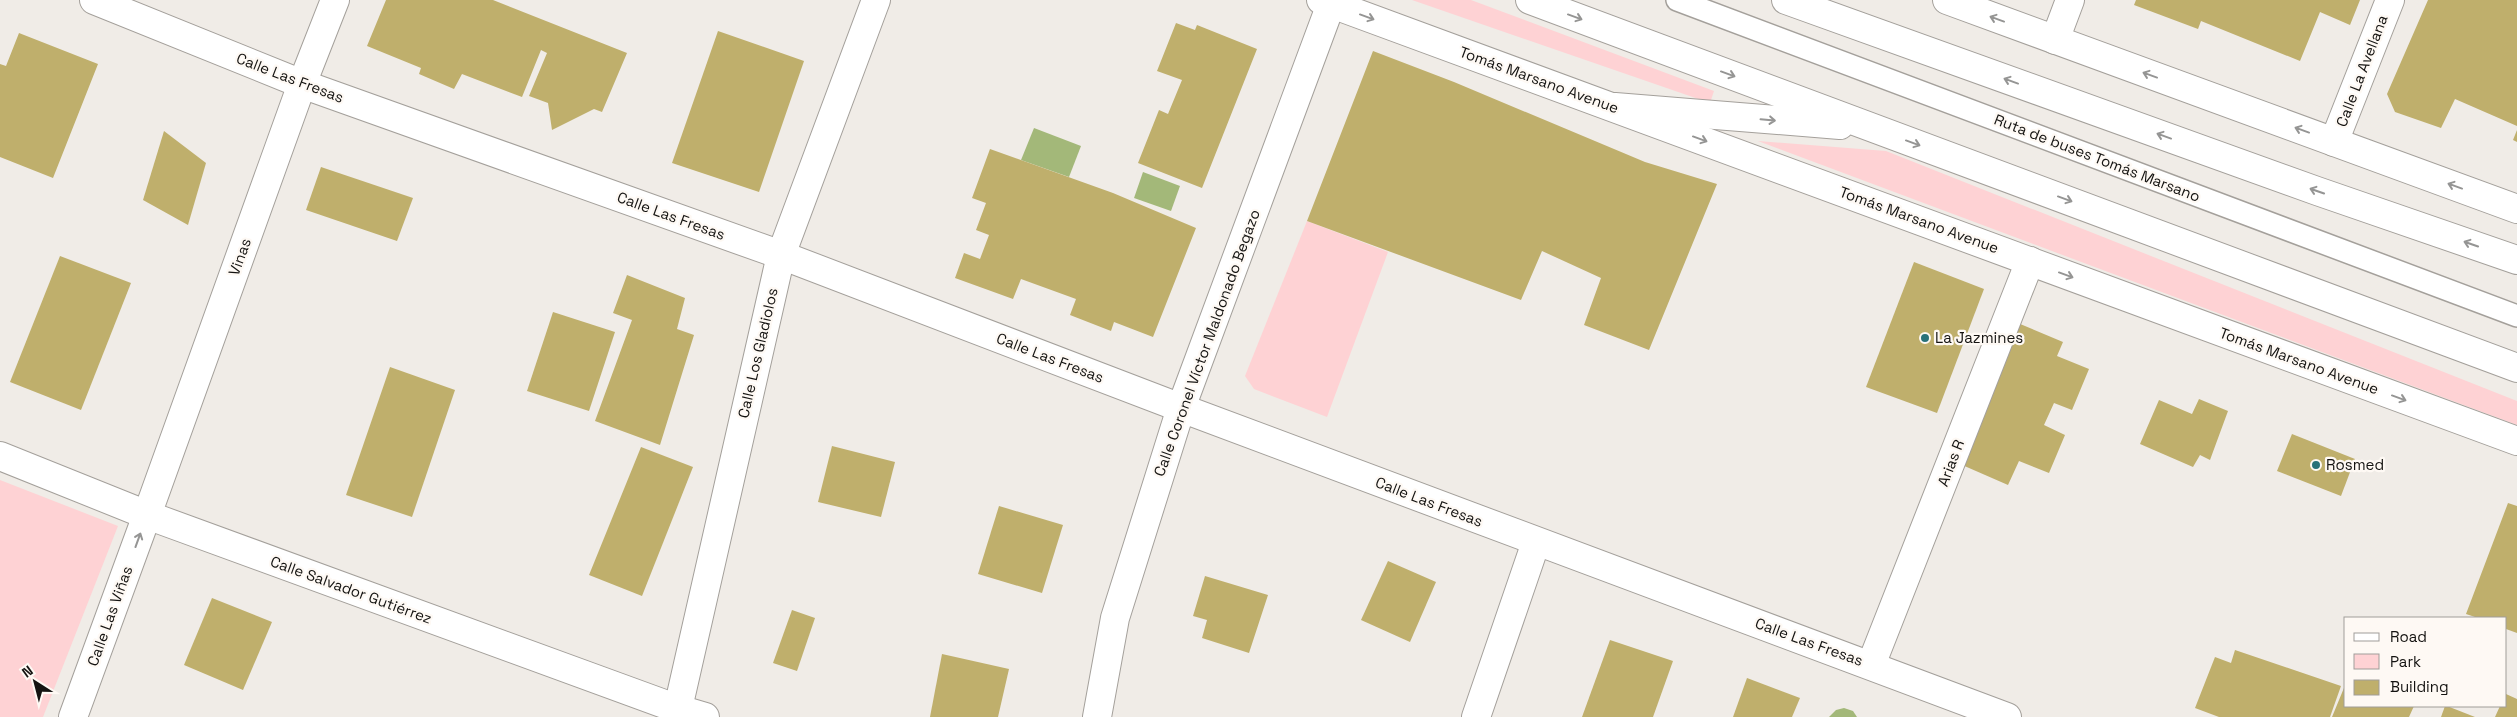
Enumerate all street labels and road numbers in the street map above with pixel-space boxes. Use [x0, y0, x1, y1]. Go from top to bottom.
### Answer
street label: Calle La Avellana [2331, 12, 2392, 130]
street label: Tomás Marsano Avenue [1457, 42, 1622, 117]
street label: Calle Las Fresas [234, 48, 347, 107]
street label: Ruta de buses Tomás Marsano [1991, 109, 2203, 206]
street label: Tomás Marsano Avenue [1837, 182, 2002, 257]
street label: Calle Las Fresas [615, 187, 728, 244]
street label: Calle Coronel Víctor Maldonado Begazo [1149, 207, 1264, 479]
street label: Vinas [224, 235, 255, 278]
street label: Calle Los Gladiolos [733, 286, 782, 420]
street label: Tomás Marsano Avenue [2217, 323, 2382, 398]
street label: Calle Las Fresas [994, 328, 1107, 387]
street label: Arias R [1933, 437, 1968, 489]
street label: Calle Las Fresas [1373, 472, 1486, 531]
street label: Calle Salvador Gutiérrez [268, 551, 435, 628]
street label: Calle Las Viñas [83, 563, 136, 669]
street label: Calle Las Fresas [1753, 613, 1866, 670]

